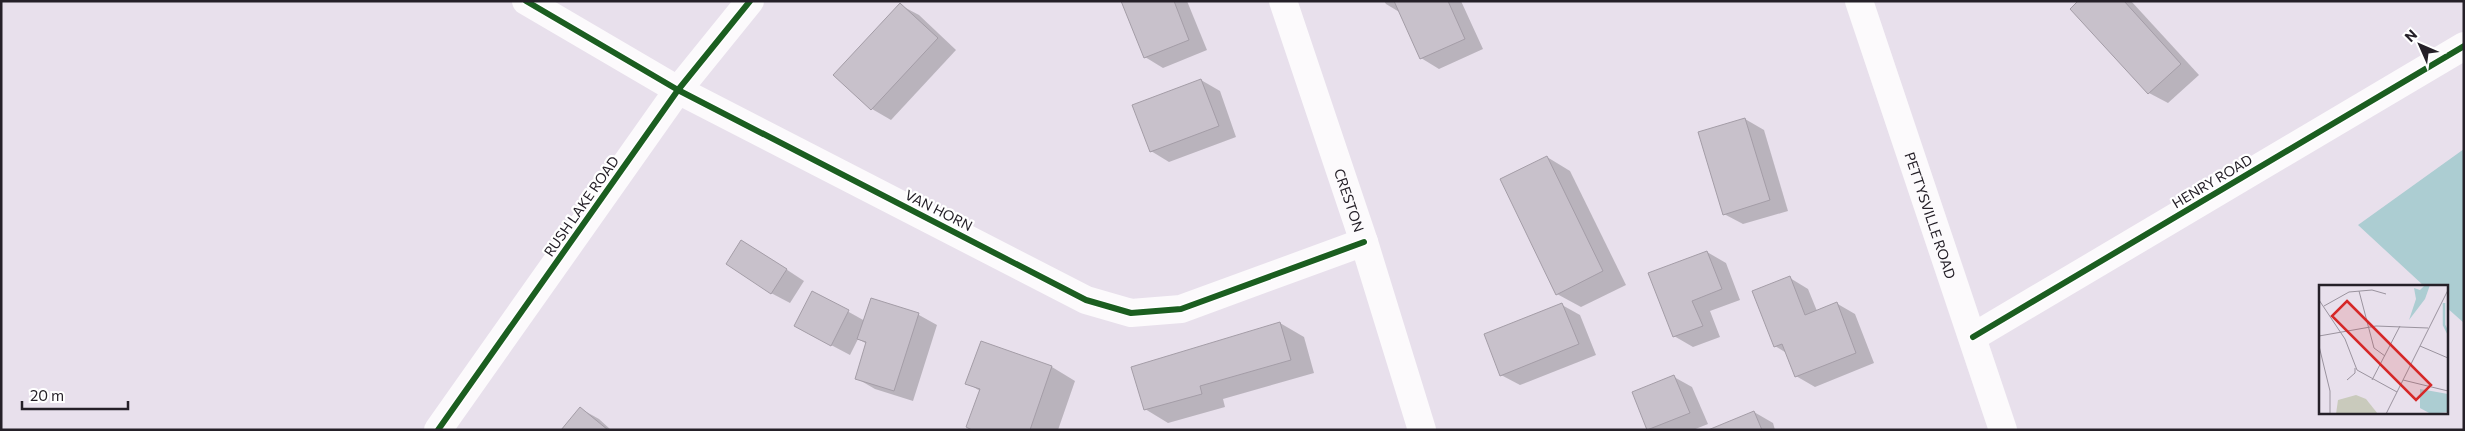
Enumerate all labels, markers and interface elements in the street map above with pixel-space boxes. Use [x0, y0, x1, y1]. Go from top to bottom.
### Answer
north arrow [2395, 20, 2445, 70]
text: N [2401, 26, 2420, 45]
street label: PETTYSVILLE ROAD [1902, 150, 1960, 281]
street label: HENRY ROAD [2169, 150, 2255, 212]
street label: RUSH LAKE ROAD [540, 152, 622, 260]
street label: CRESTON [1331, 166, 1368, 234]
street label: VAN HORN [902, 186, 976, 234]
inset map [2319, 285, 2448, 414]
scale bar [22, 378, 129, 410]
text: 20 m [30, 386, 64, 404]

